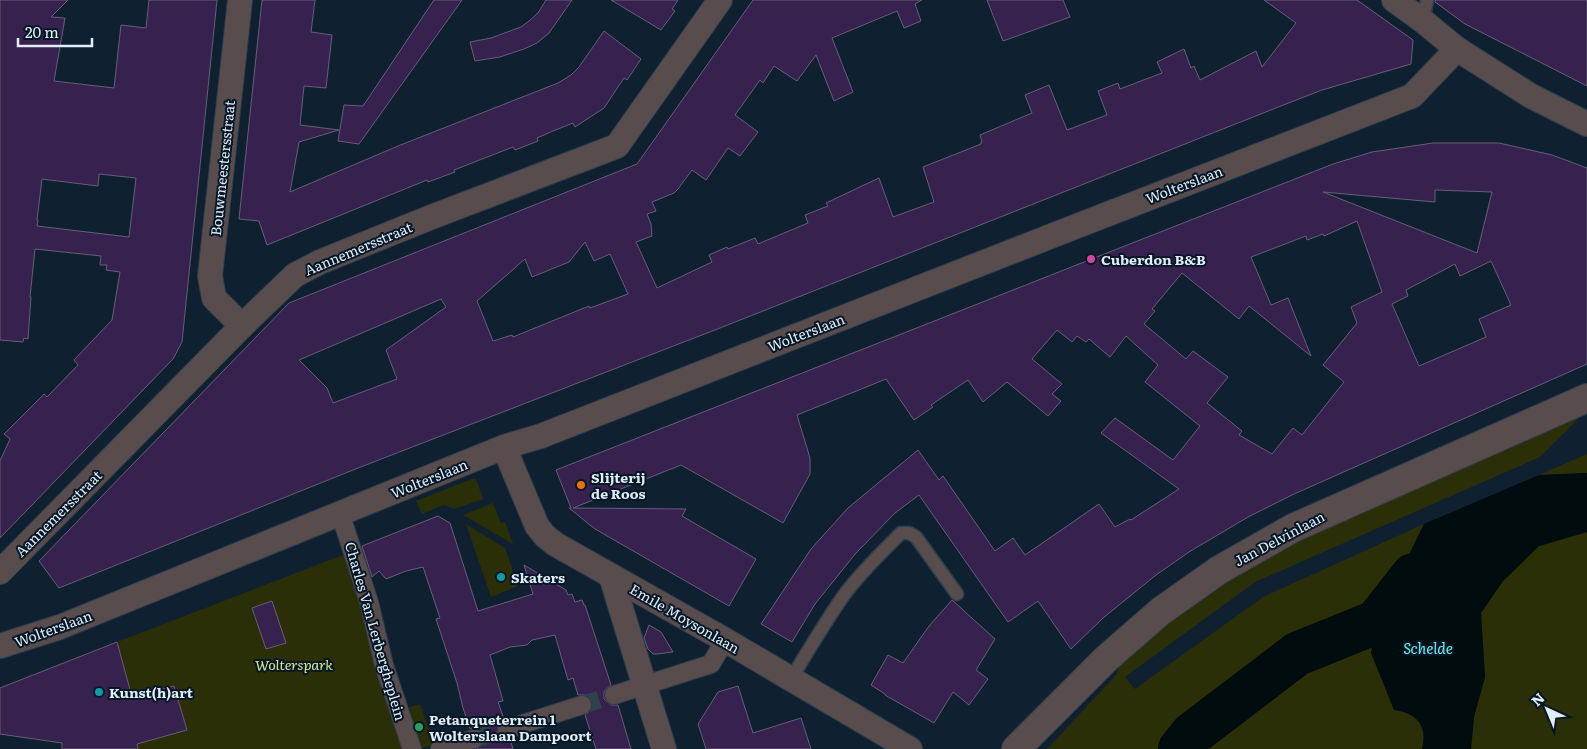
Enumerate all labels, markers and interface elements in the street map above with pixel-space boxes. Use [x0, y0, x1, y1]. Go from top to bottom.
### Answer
scale bar [18, 15, 91, 47]
text: 20 m [25, 20, 59, 43]
street label: Bouwmeestersstraat [205, 99, 239, 237]
street label: Wolterslaan [1143, 160, 1225, 208]
street label: Aannemersstraat [301, 216, 415, 280]
place label: Cuberdon B&B [1101, 249, 1206, 269]
marker: Cuberdon B&B [1085, 253, 1097, 265]
street label: Wolterslaan [765, 308, 847, 356]
street label: Wolterslaan [388, 454, 470, 502]
street label: Aannemersstraat [10, 465, 106, 561]
place label: Slijterij de Roos [591, 467, 646, 503]
marker: Slijterij de Roos [575, 479, 587, 491]
street label: Jan Delvinlaan [1230, 506, 1328, 570]
street label: Charles Van Lerbergheplein [341, 539, 411, 723]
place label: Skaters [511, 567, 565, 587]
marker: Skaters [495, 571, 507, 583]
street label: Emile Moysonlaan [626, 578, 744, 658]
street label: Wolterslaan [11, 605, 95, 651]
water label: Schelde [1403, 636, 1453, 659]
park label: Wolterspark [255, 654, 333, 674]
place label: Kunst(h)art [109, 682, 194, 702]
north arrow [1522, 684, 1572, 734]
marker: Kunst(h)art [93, 686, 105, 698]
text: N [1526, 687, 1549, 710]
place label: Petanqueterrein 1 Wolterslaan Dampoort [429, 709, 593, 745]
marker: Petanqueterrein 1 Wolterslaan Dampoort [413, 721, 425, 733]

